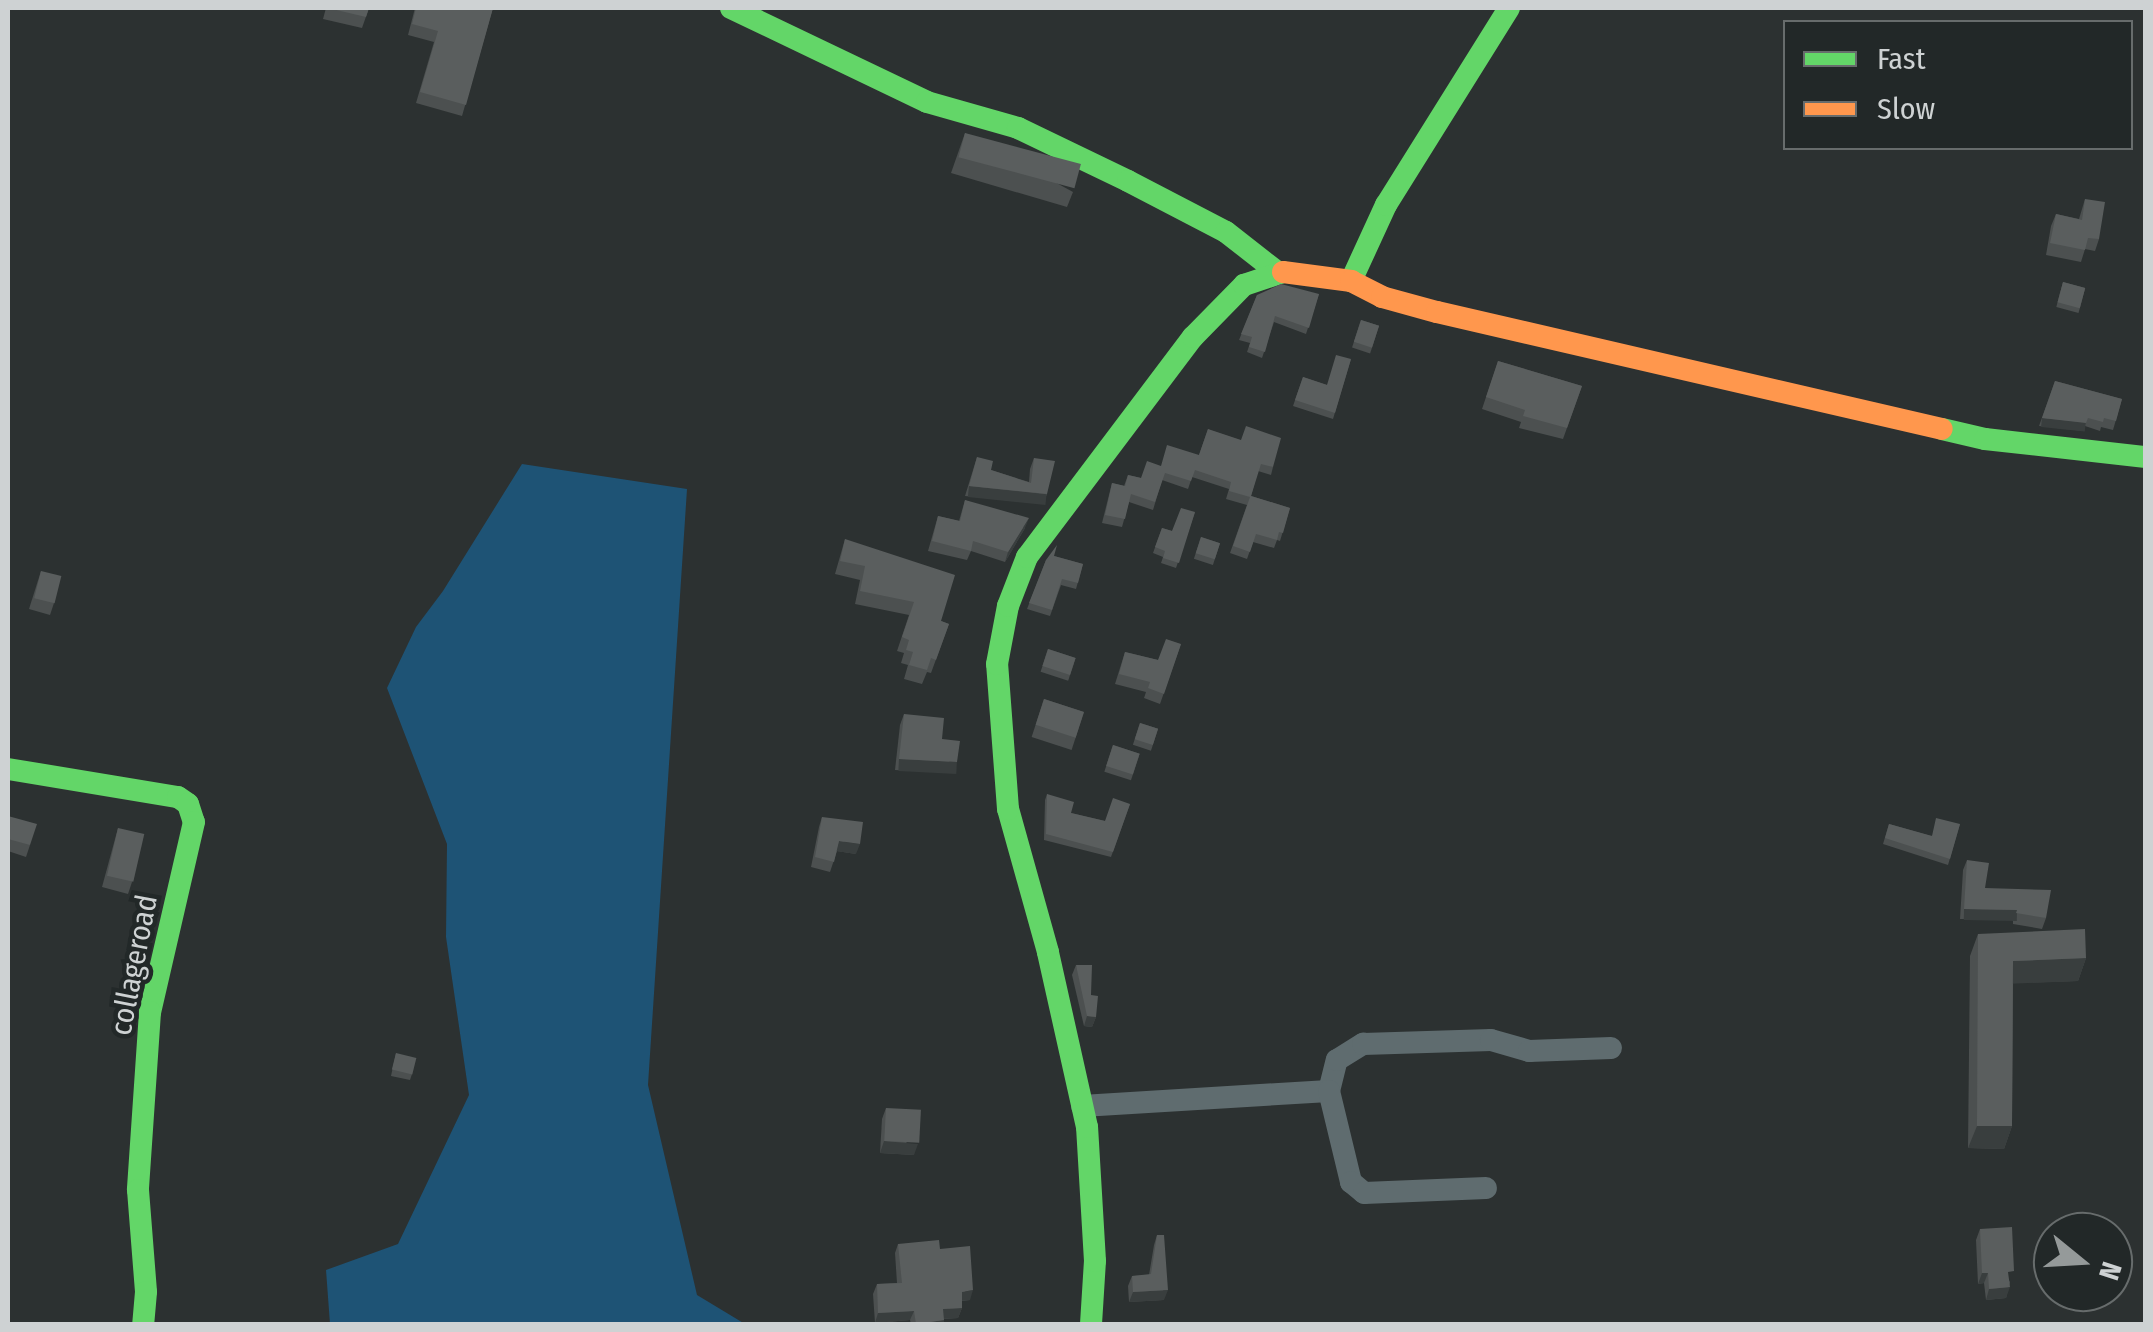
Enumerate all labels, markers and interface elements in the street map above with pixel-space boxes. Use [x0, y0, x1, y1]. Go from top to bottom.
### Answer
legend [1783, 20, 2133, 150]
text: Fast [1877, 41, 1925, 77]
text: Slow [1877, 91, 1935, 127]
street label: collageroad [103, 892, 165, 1038]
north arrow [2033, 1212, 2133, 1312]
text: N [2092, 1258, 2128, 1284]

